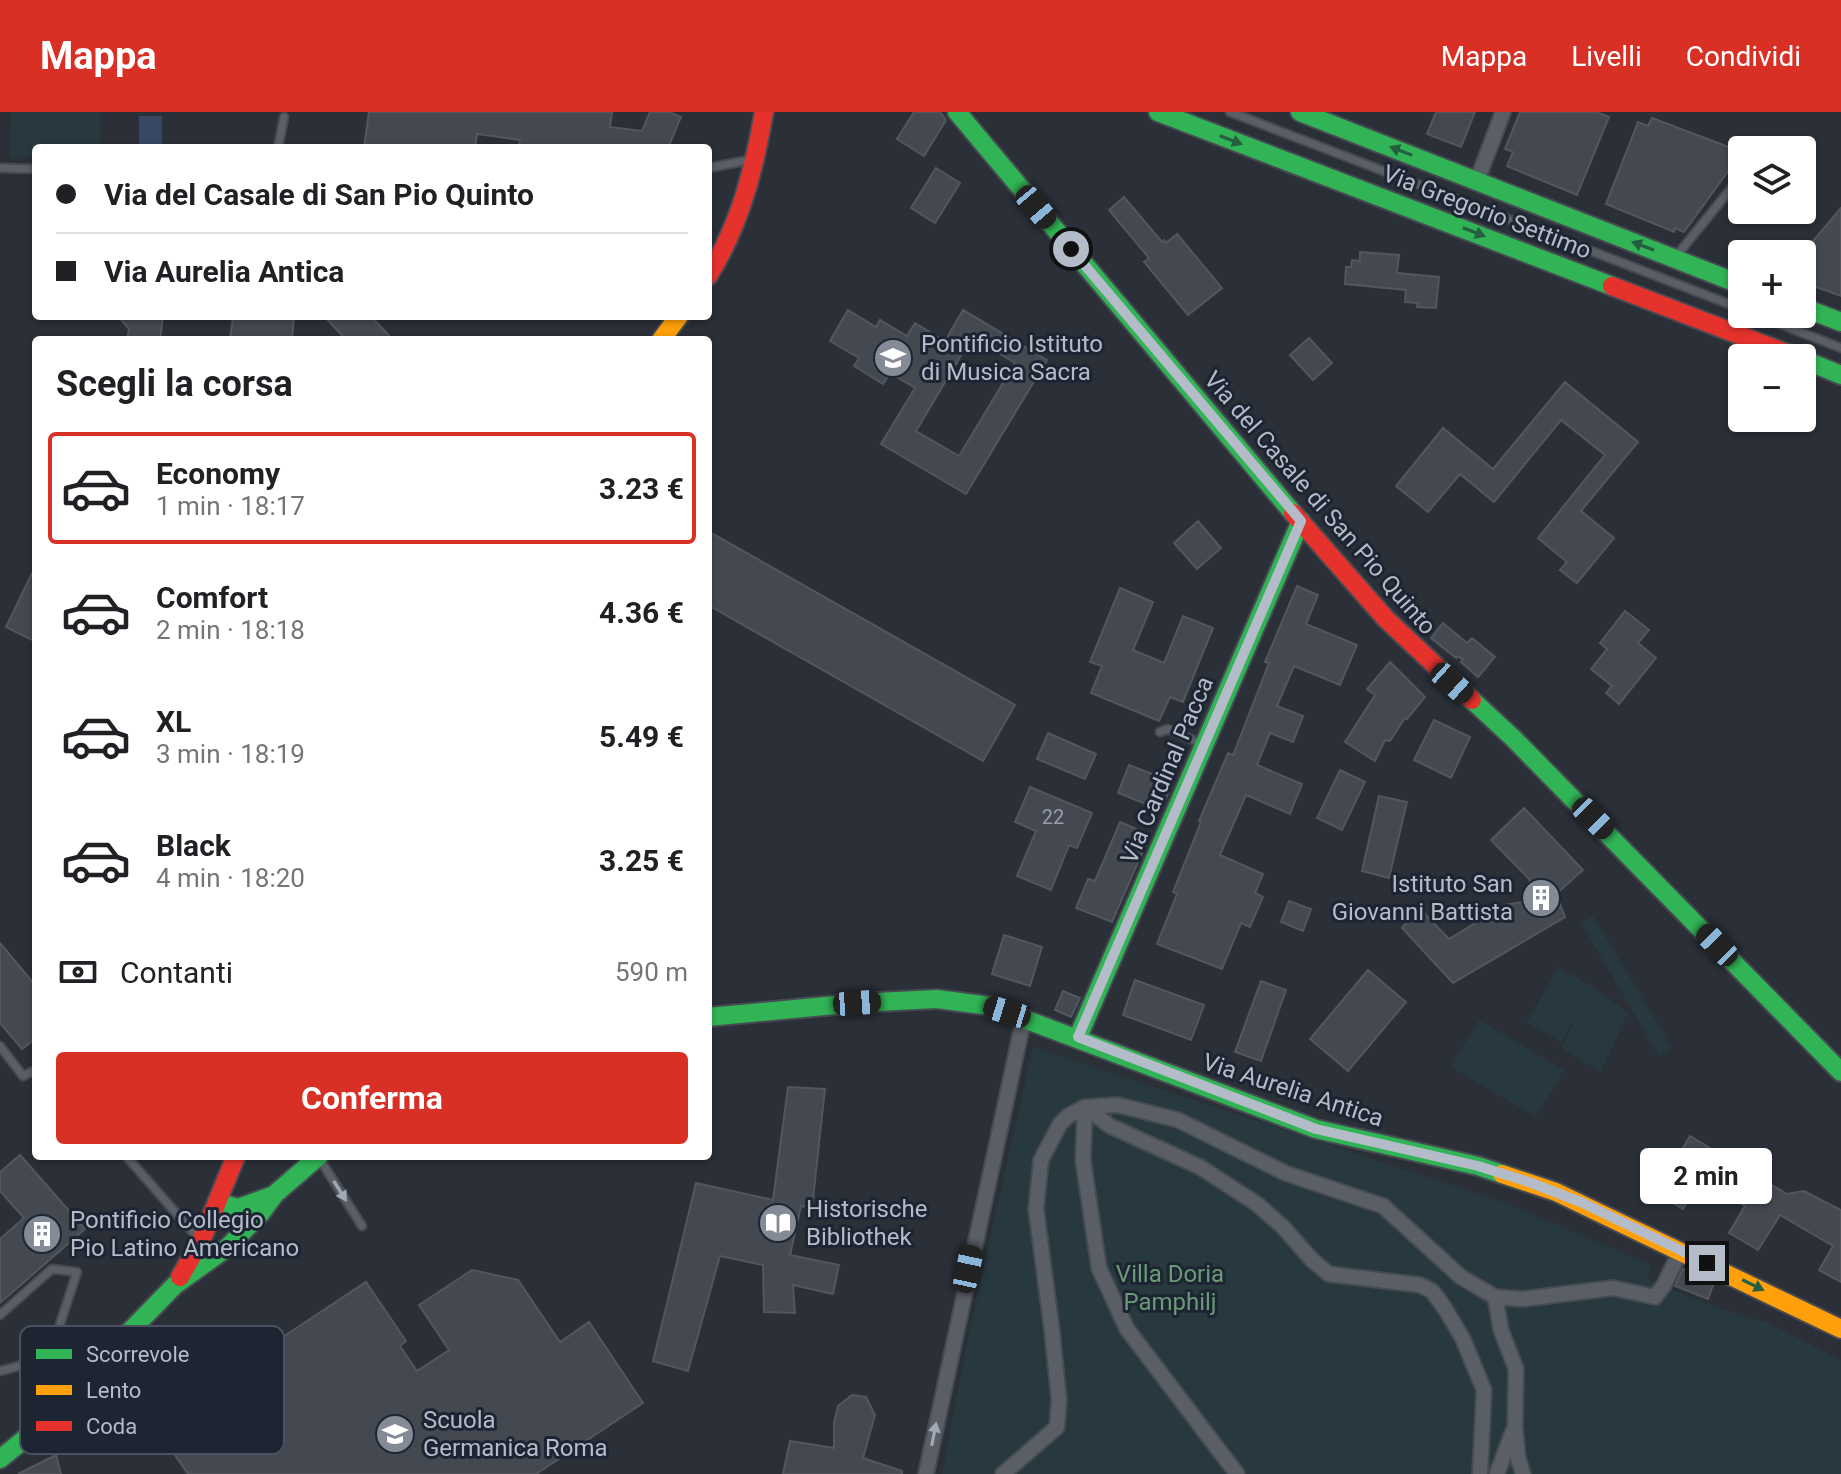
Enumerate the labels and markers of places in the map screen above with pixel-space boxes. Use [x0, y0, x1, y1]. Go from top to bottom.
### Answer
place label: Pontificio Istituto di Musica Sacra [921, 330, 1103, 386]
school or university icon: Pontificio Istituto di Musica Sacra [872, 337, 914, 379]
place label: Istituto San Giovanni Battista [1332, 870, 1513, 926]
building icon: Istituto San Giovanni Battista [1520, 877, 1562, 919]
place label: Historische Bibliothek [806, 1195, 928, 1251]
library icon: Historische Bibliothek [757, 1202, 799, 1244]
place label: Pontificio Collegio Pio Latino Americano [70, 1206, 299, 1262]
building icon: Pontificio Collegio Pio Latino Americano [21, 1213, 63, 1255]
place label: Scuola Germanica Roma [423, 1406, 608, 1462]
school or university icon: Scuola Germanica Roma [374, 1413, 416, 1455]

